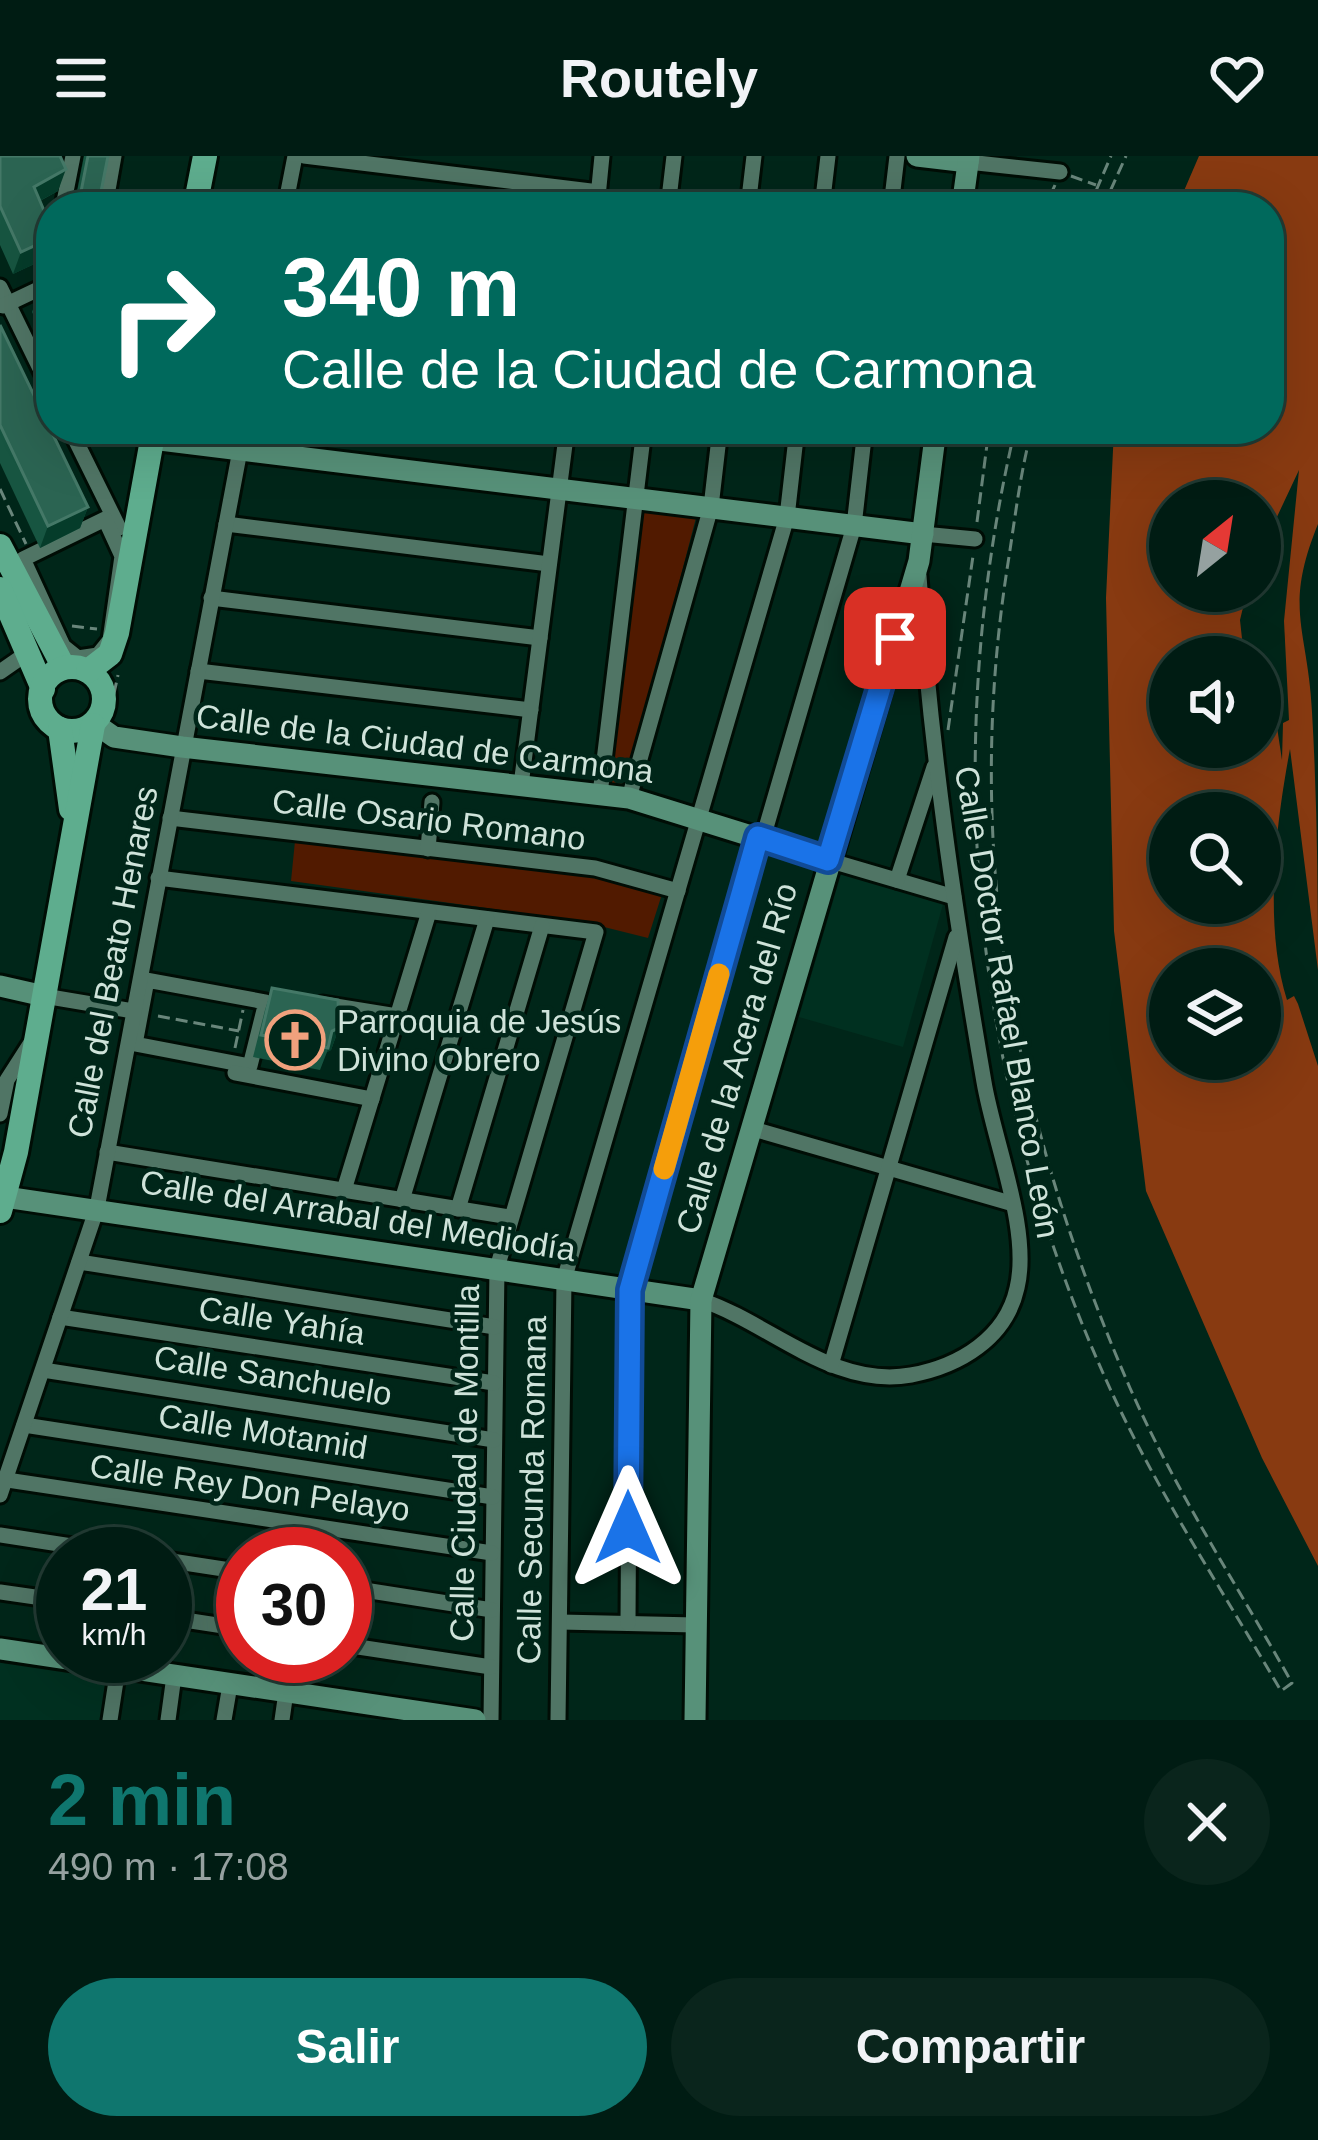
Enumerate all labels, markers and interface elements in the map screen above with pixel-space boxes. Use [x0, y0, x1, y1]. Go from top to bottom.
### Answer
icon: menu [48, 45, 114, 111]
icon: heart [1204, 45, 1270, 111]
text: Routely [560, 48, 758, 108]
icon: right [84, 240, 240, 396]
text: 340 m [282, 240, 520, 334]
text: Calle de la Ciudad de Carmona [282, 339, 1035, 399]
north arrow [1149, 480, 1281, 612]
map controls [1149, 480, 1281, 1080]
pin [844, 587, 946, 689]
icon: arrive [862, 605, 928, 671]
button: sound [1149, 636, 1281, 768]
street label: Calle de la Ciudad de Carmona [194, 697, 656, 790]
street label: Calle Doctor Rafael Blanco León [948, 763, 1067, 1241]
street label: Calle Osario Romano [270, 782, 588, 857]
street label: Calle del Beato Henares [60, 783, 165, 1141]
button: search [1149, 792, 1281, 924]
street label: Calle de la Acera del Río [669, 878, 804, 1238]
button: layers [1149, 948, 1281, 1080]
place label: Parroquia de Jesús Divino Obrero [337, 1003, 621, 1078]
church icon: Parroquia de Jesús Divino Obrero [264, 1009, 326, 1071]
street label: Calle del Arrabal del Mediodía [138, 1163, 579, 1268]
street label: Calle Ciudad de Montilla [443, 1283, 486, 1642]
street label: Calle Yahía [196, 1289, 368, 1352]
street label: Calle Secunda Romana [510, 1315, 553, 1665]
street label: Calle Sanchuelo [151, 1338, 395, 1413]
street label: Calle Motamid [156, 1397, 370, 1466]
street label: Calle Rey Don Pelayo [88, 1447, 412, 1528]
position arrow [565, 1465, 691, 1591]
speed limit sign: 30 [216, 1527, 372, 1683]
text: 21 [81, 1556, 147, 1623]
text: km/h [81, 1618, 147, 1651]
button: close [1144, 1759, 1270, 1885]
text: 2 min [48, 1760, 236, 1840]
text: 490 m · 17:08 [48, 1845, 289, 1888]
button: Salir [48, 1978, 647, 2116]
button: Compartir [671, 1978, 1270, 2116]

